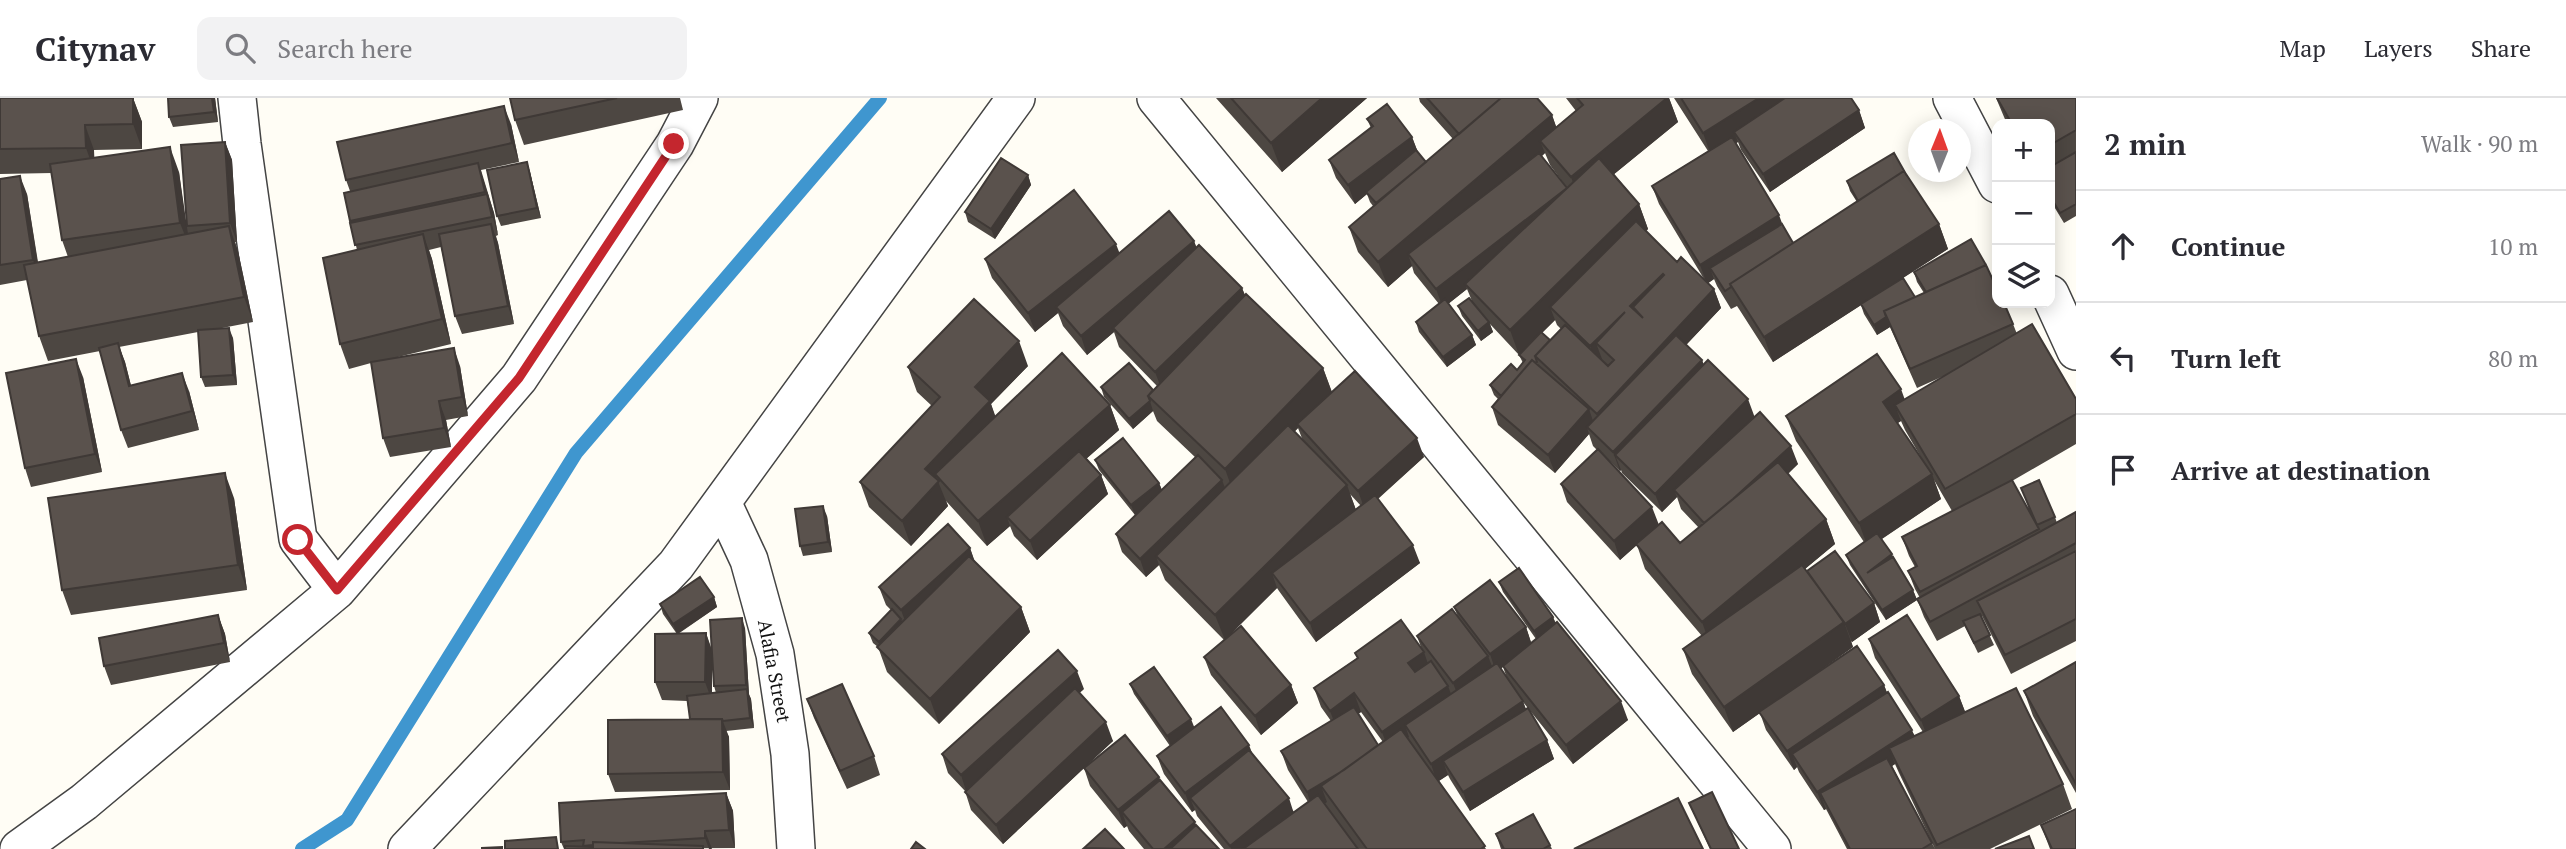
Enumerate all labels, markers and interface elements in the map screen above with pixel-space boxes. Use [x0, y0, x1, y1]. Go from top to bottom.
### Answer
search box [197, 17, 687, 80]
text: Citynav [35, 27, 155, 70]
icon: search [221, 29, 259, 67]
text: Search here [277, 31, 413, 65]
text: Map [2279, 32, 2326, 64]
text: Layers [2364, 32, 2433, 64]
text: Share [2471, 32, 2531, 64]
north arrow [1908, 119, 1971, 182]
map controls [1992, 119, 2055, 308]
button: + [1992, 119, 2055, 182]
text: 2 min [2104, 124, 2186, 164]
route end [658, 128, 689, 159]
text: Walk · 90 m [2421, 128, 2538, 159]
button: − [1992, 182, 2055, 245]
icon: ahead [2104, 227, 2142, 265]
text: Continue [2171, 229, 2285, 263]
text: 10 m [2488, 231, 2538, 262]
button: layers [1992, 245, 2055, 308]
icon: left [2104, 339, 2142, 377]
text: Turn left [2171, 341, 2281, 375]
text: 80 m [2488, 343, 2538, 374]
icon: arrive [2104, 451, 2142, 489]
text: Arrive at destination [2171, 453, 2430, 487]
route start [282, 524, 313, 555]
street label: Alafia Street [753, 617, 797, 725]

